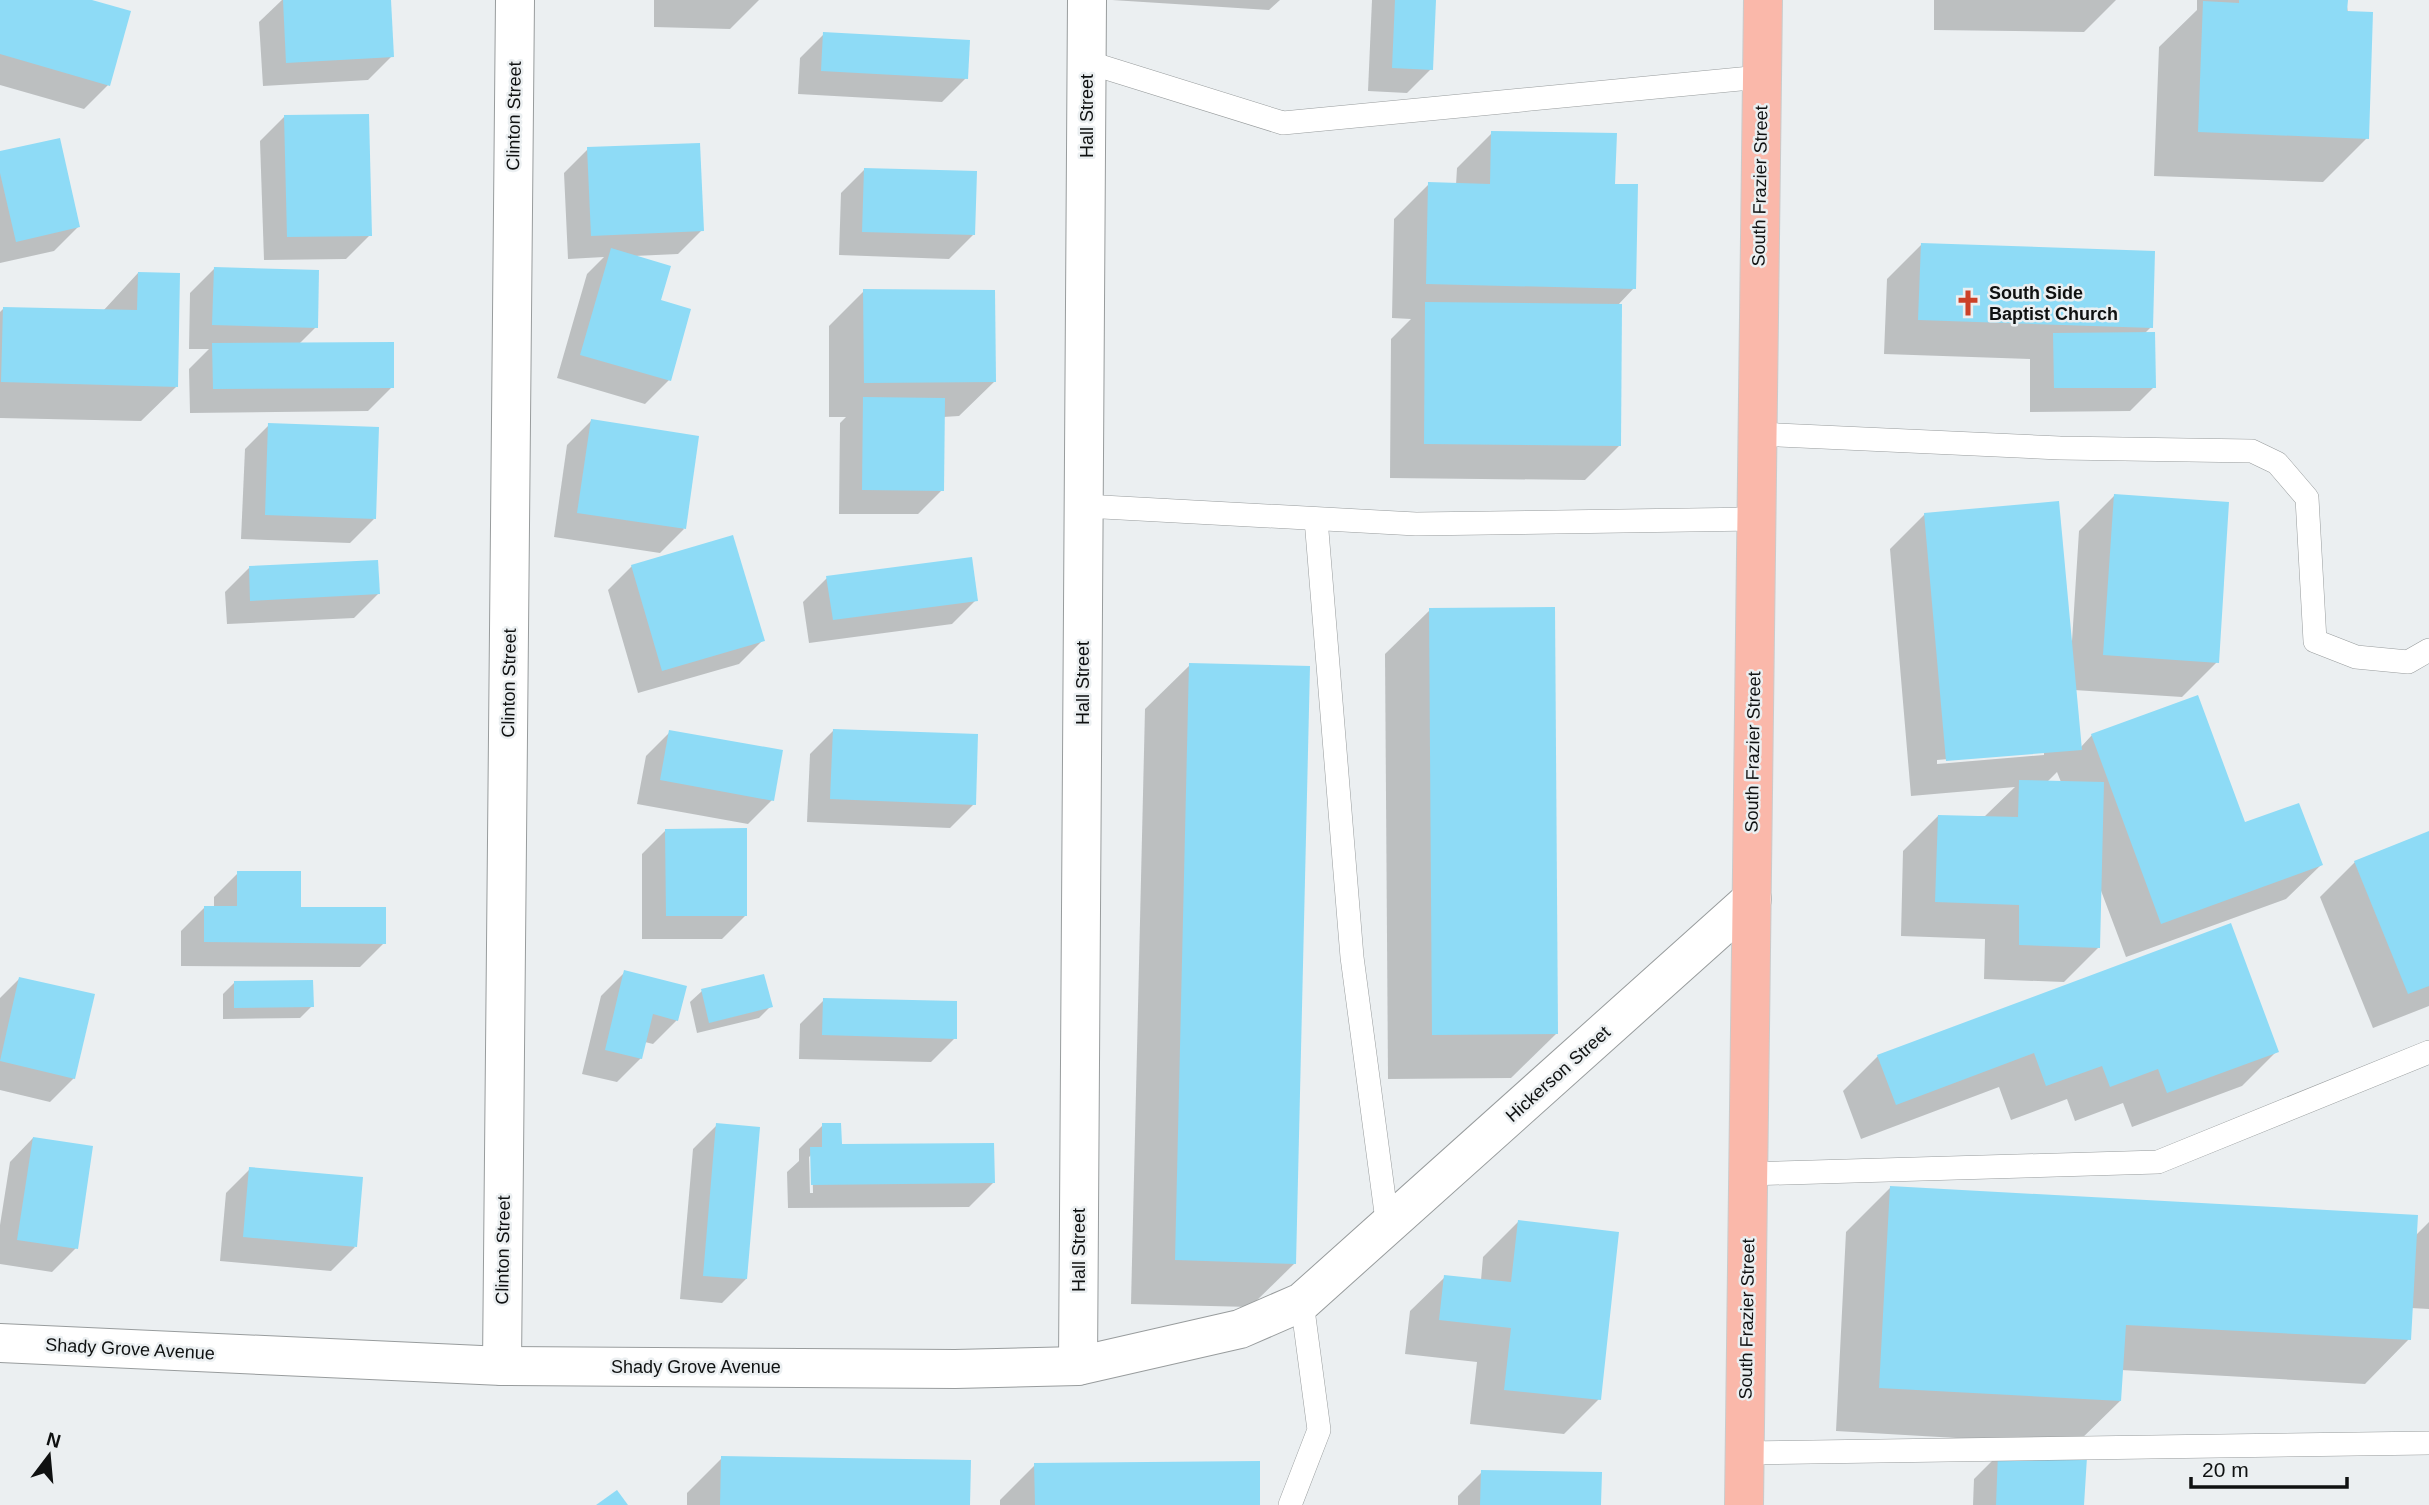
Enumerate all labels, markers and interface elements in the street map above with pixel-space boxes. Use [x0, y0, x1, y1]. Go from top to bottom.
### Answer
street label: Clinton Street [503, 61, 525, 171]
street label: Hall Street [1077, 74, 1097, 158]
street label: South Frazier Street [1749, 105, 1771, 267]
place label: South Side Baptist Church [1989, 283, 2118, 324]
church icon: South Side Baptist Church [1953, 288, 1983, 318]
street label: Clinton Street [498, 628, 520, 738]
street label: Hall Street [1073, 641, 1093, 725]
street label: South Frazier Street [1742, 671, 1764, 833]
street label: Hickerson Street [1502, 1022, 1614, 1126]
street label: Clinton Street [492, 1195, 514, 1305]
street label: Hall Street [1069, 1208, 1089, 1292]
street label: South Frazier Street [1736, 1238, 1758, 1400]
street label: Shady Grove Avenue [45, 1335, 215, 1363]
street label: Shady Grove Avenue [611, 1357, 781, 1377]
north arrow [14, 1421, 84, 1491]
text: N [44, 1428, 63, 1452]
scale bar [2191, 1446, 2347, 1490]
text: 20 m [2202, 1458, 2249, 1481]

